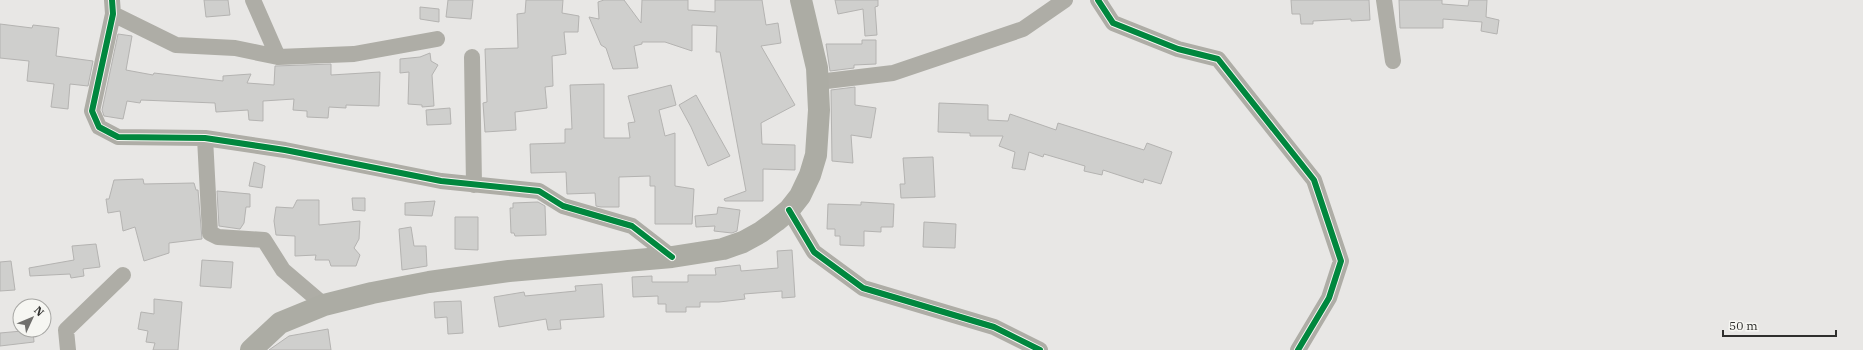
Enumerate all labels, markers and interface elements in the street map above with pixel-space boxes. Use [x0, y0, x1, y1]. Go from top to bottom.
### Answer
north arrow [12, 298, 52, 338]
text: N [31, 303, 47, 319]
scale bar [1723, 312, 1836, 338]
text: 50 m [1729, 318, 1758, 333]

